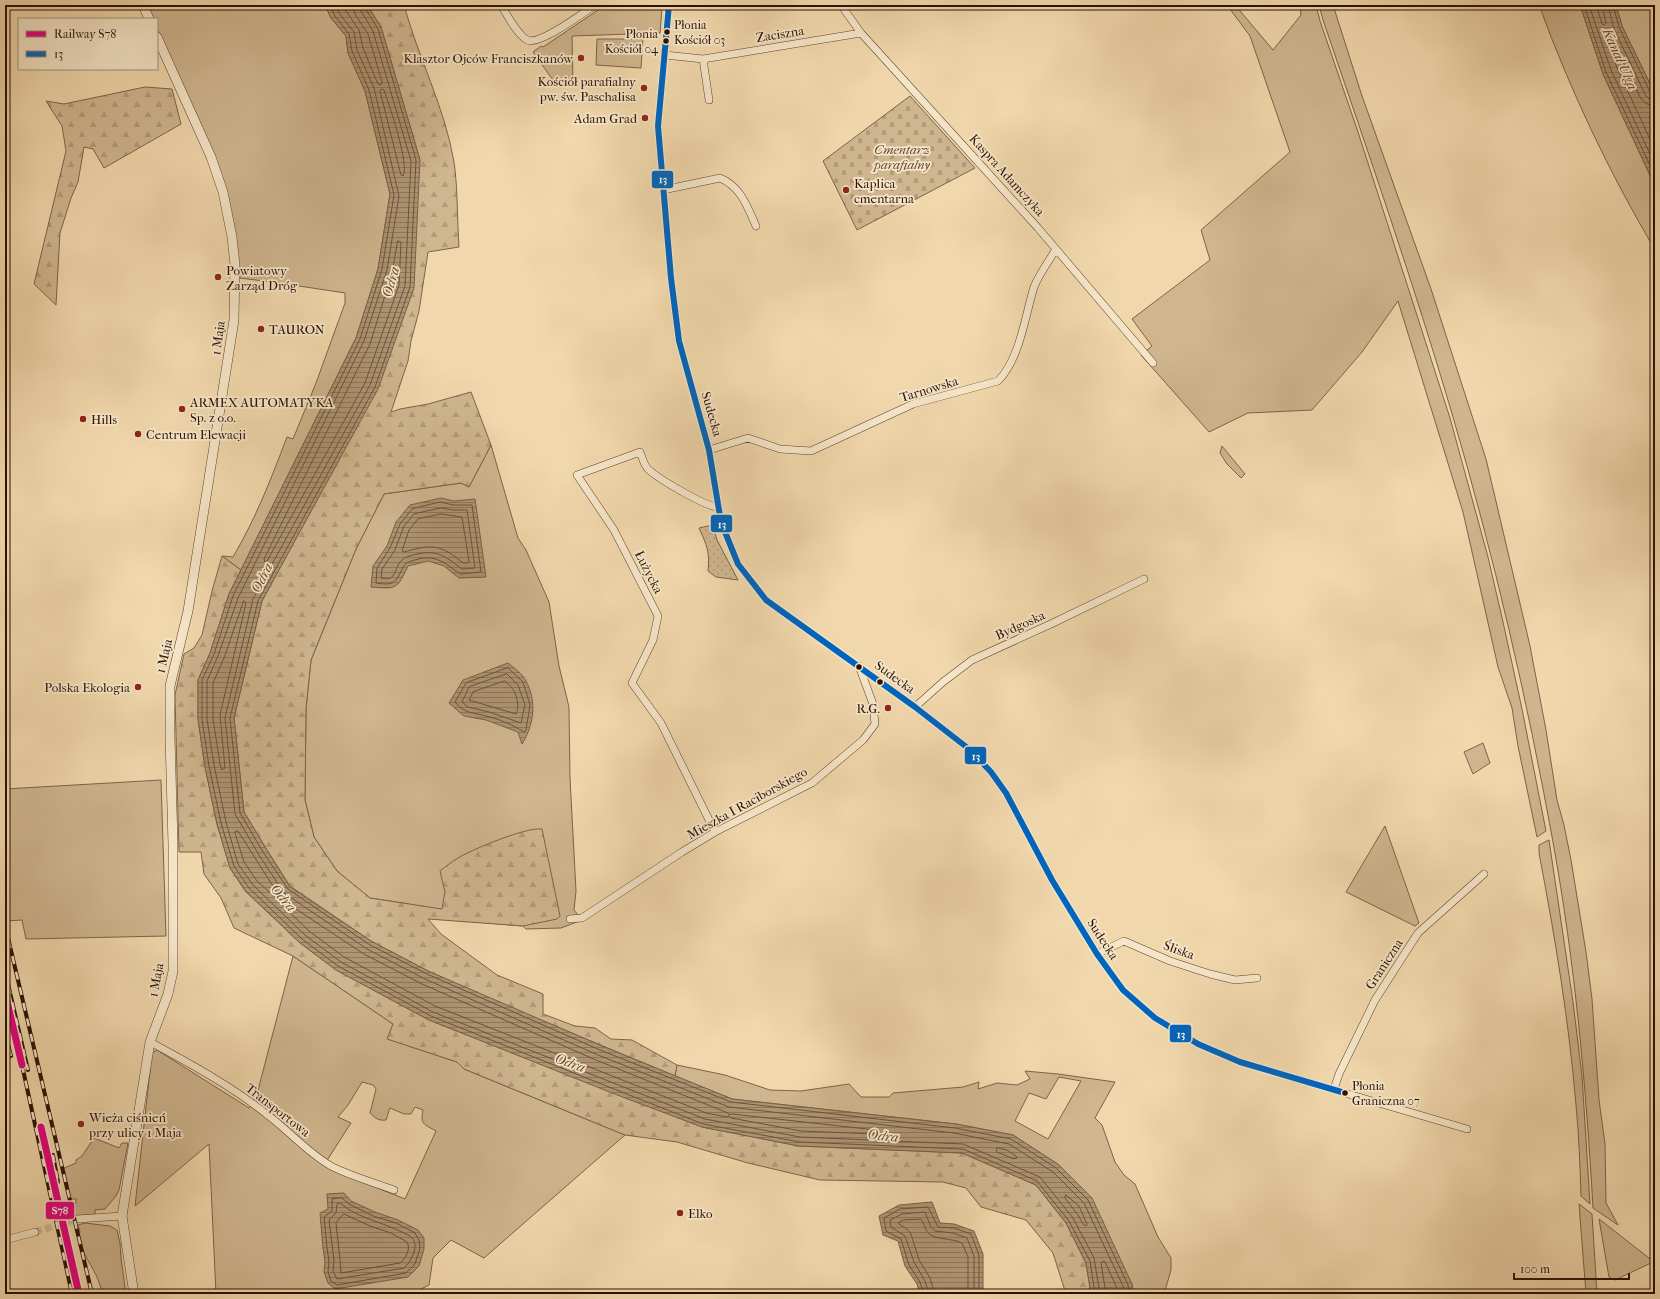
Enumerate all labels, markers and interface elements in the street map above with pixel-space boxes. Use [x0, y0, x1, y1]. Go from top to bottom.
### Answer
legend [18, 18, 158, 70]
place label: Płonia Kościół 03 [674, 18, 725, 47]
street label: Zaciszna [755, 23, 806, 45]
water label: Kanał Ulga [1598, 24, 1641, 93]
text: Railway S78 [54, 27, 116, 41]
place label: Płonia Kościół 04 [605, 27, 659, 56]
marker: Płonia Kościół 03 [662, 27, 672, 37]
marker: Płonia Kościół 04 [661, 36, 671, 46]
text: 13 [54, 47, 63, 61]
place label: Klasztor Ojców Franciszkanów [404, 51, 573, 66]
marker: Klasztor Ojców Franciszkanów [576, 53, 586, 63]
place label: Kościół parafialny pw. św. Paschalisa [538, 74, 637, 104]
marker: Kościół parafialny pw. św. Paschalisa [639, 83, 649, 93]
place label: Adam Grad [573, 111, 638, 126]
marker: Adam Grad [640, 113, 650, 123]
street label: Kaspra Adamczyka [966, 131, 1048, 220]
park label: Cmentarz parafialny [872, 142, 931, 172]
line badge: 13 [651, 170, 674, 189]
text: 13 [659, 173, 668, 186]
place label: Kaplica cmentarna [854, 176, 915, 206]
marker: Kaplica cmentarna [841, 185, 851, 195]
place label: Powiatowy Zarząd Dróg [226, 263, 298, 293]
water label: Odra [379, 265, 403, 299]
marker: Powiatowy Zarząd Dróg [213, 272, 223, 282]
street label: 1 Maja [208, 319, 228, 356]
place label: TAURON [269, 322, 325, 337]
marker: TAURON [256, 324, 266, 334]
street label: Tarnowska [898, 373, 961, 405]
street label: Sudecka [698, 390, 726, 439]
place label: ARMEX AUTOMATYKA Sp. z o.o. [189, 395, 334, 425]
marker: ARMEX AUTOMATYKA Sp. z o.o. [177, 404, 187, 414]
place label: Hills [91, 412, 117, 427]
marker: Hills [78, 414, 88, 424]
place label: Centrum Elewacji [146, 427, 246, 442]
marker: Centrum Elewacji [133, 429, 143, 439]
line badge: 13 [710, 514, 733, 533]
text: 13 [718, 518, 727, 531]
street label: Łużycka [632, 548, 667, 597]
water label: Odra [248, 560, 276, 596]
street label: Bydgoska [993, 607, 1048, 643]
street label: 1 Maja [153, 636, 176, 675]
street label: Sudecka [872, 657, 919, 697]
unlabelled marker [854, 662, 864, 672]
unlabelled marker [875, 677, 885, 687]
place label: Polska Ekologia [44, 680, 131, 695]
marker: Polska Ekologia [133, 682, 143, 692]
place label: R.G. [856, 701, 880, 716]
marker: R.G. [883, 703, 893, 713]
line badge: 13 [964, 746, 987, 765]
text: 13 [972, 750, 981, 763]
street label: Mieszka I Raciborskiego [684, 764, 810, 842]
water label: Odra [266, 881, 300, 915]
street label: Sudecka [1084, 916, 1122, 963]
street label: Graniczna [1362, 935, 1406, 992]
street label: Śliska [1162, 938, 1197, 963]
street label: 1 Maja [145, 961, 167, 998]
line badge: 13 [1169, 1024, 1192, 1043]
text: 13 [1177, 1028, 1186, 1041]
water label: Odra [552, 1050, 588, 1076]
place label: Płonia Graniczna 07 [1352, 1079, 1420, 1108]
street label: Transportowa [243, 1080, 314, 1140]
marker: Płonia Graniczna 07 [1340, 1088, 1350, 1098]
place label: Wieża ciśnień przy ulicy 1 Maja [88, 1110, 183, 1140]
marker: Wieża ciśnień przy ulicy 1 Maja [76, 1119, 86, 1129]
water label: Odra [867, 1126, 899, 1146]
line badge: S78 [45, 1201, 75, 1220]
text: S78 [52, 1204, 69, 1217]
place label: Elko [688, 1206, 713, 1221]
marker: Elko [675, 1208, 685, 1218]
scale bar [1514, 1255, 1629, 1281]
text: 100 m [1520, 1262, 1550, 1276]

